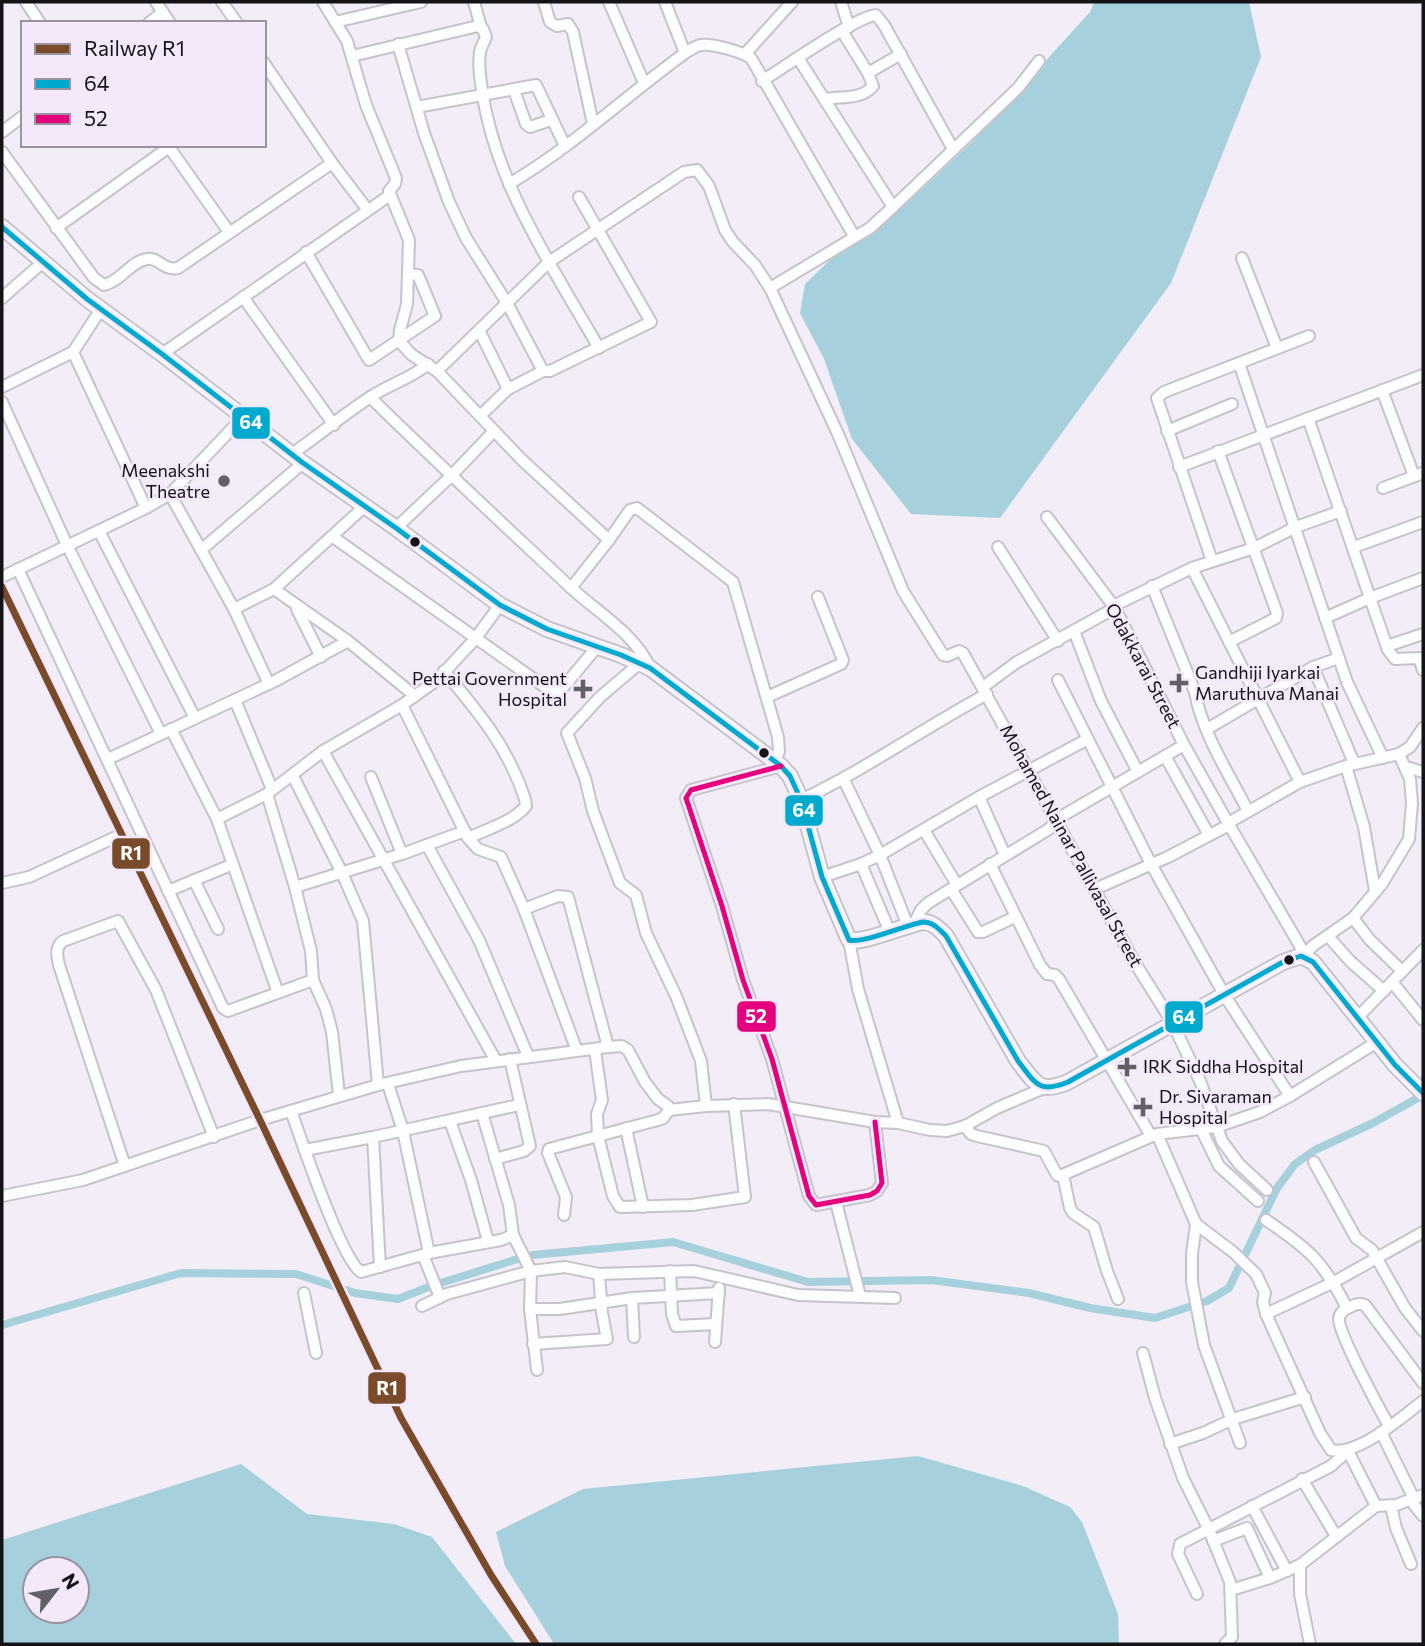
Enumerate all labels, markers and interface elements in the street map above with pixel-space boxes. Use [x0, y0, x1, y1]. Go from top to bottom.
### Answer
legend [21, 21, 266, 147]
text: Railway R1 [84, 35, 185, 60]
text: 64 [84, 70, 110, 95]
text: 52 [84, 105, 108, 130]
line badge: 64 [231, 406, 271, 440]
text: 64 [239, 410, 263, 433]
place label: Meenakshi Theatre [121, 459, 210, 502]
marker: Meenakshi Theatre [216, 473, 232, 489]
unlabelled marker [408, 535, 422, 549]
street label: Odakkarai Street [1102, 599, 1186, 732]
place label: Gandhiji Iyarkai Maruthuva Manai [1195, 661, 1339, 704]
place label: Pettai Government Hospital [412, 667, 567, 710]
marker: Gandhiji Iyarkai Maruthuva Manai [1169, 673, 1189, 693]
marker: Pettai Government Hospital [573, 679, 593, 699]
street label: Mohamed Nainar Pallivasal Street [996, 720, 1148, 971]
unlabelled marker [757, 746, 771, 760]
line badge: 64 [784, 794, 824, 827]
text: 64 [792, 798, 816, 821]
line badge: R1 [111, 837, 151, 870]
text: R1 [120, 841, 142, 864]
unlabelled marker [1282, 953, 1296, 967]
line badge: 52 [736, 1000, 777, 1033]
line badge: 64 [1164, 1000, 1204, 1034]
text: 52 [745, 1004, 767, 1027]
text: 64 [1172, 1005, 1196, 1028]
place label: IRK Siddha Hospital [1143, 1055, 1304, 1077]
marker: IRK Siddha Hospital [1117, 1057, 1137, 1077]
place label: Dr. Sivaraman Hospital [1159, 1085, 1272, 1128]
marker: Dr. Sivaraman Hospital [1133, 1097, 1153, 1117]
line badge: R1 [367, 1371, 407, 1405]
text: R1 [376, 1376, 398, 1399]
north arrow [21, 1555, 91, 1625]
text: N [57, 1569, 85, 1593]

